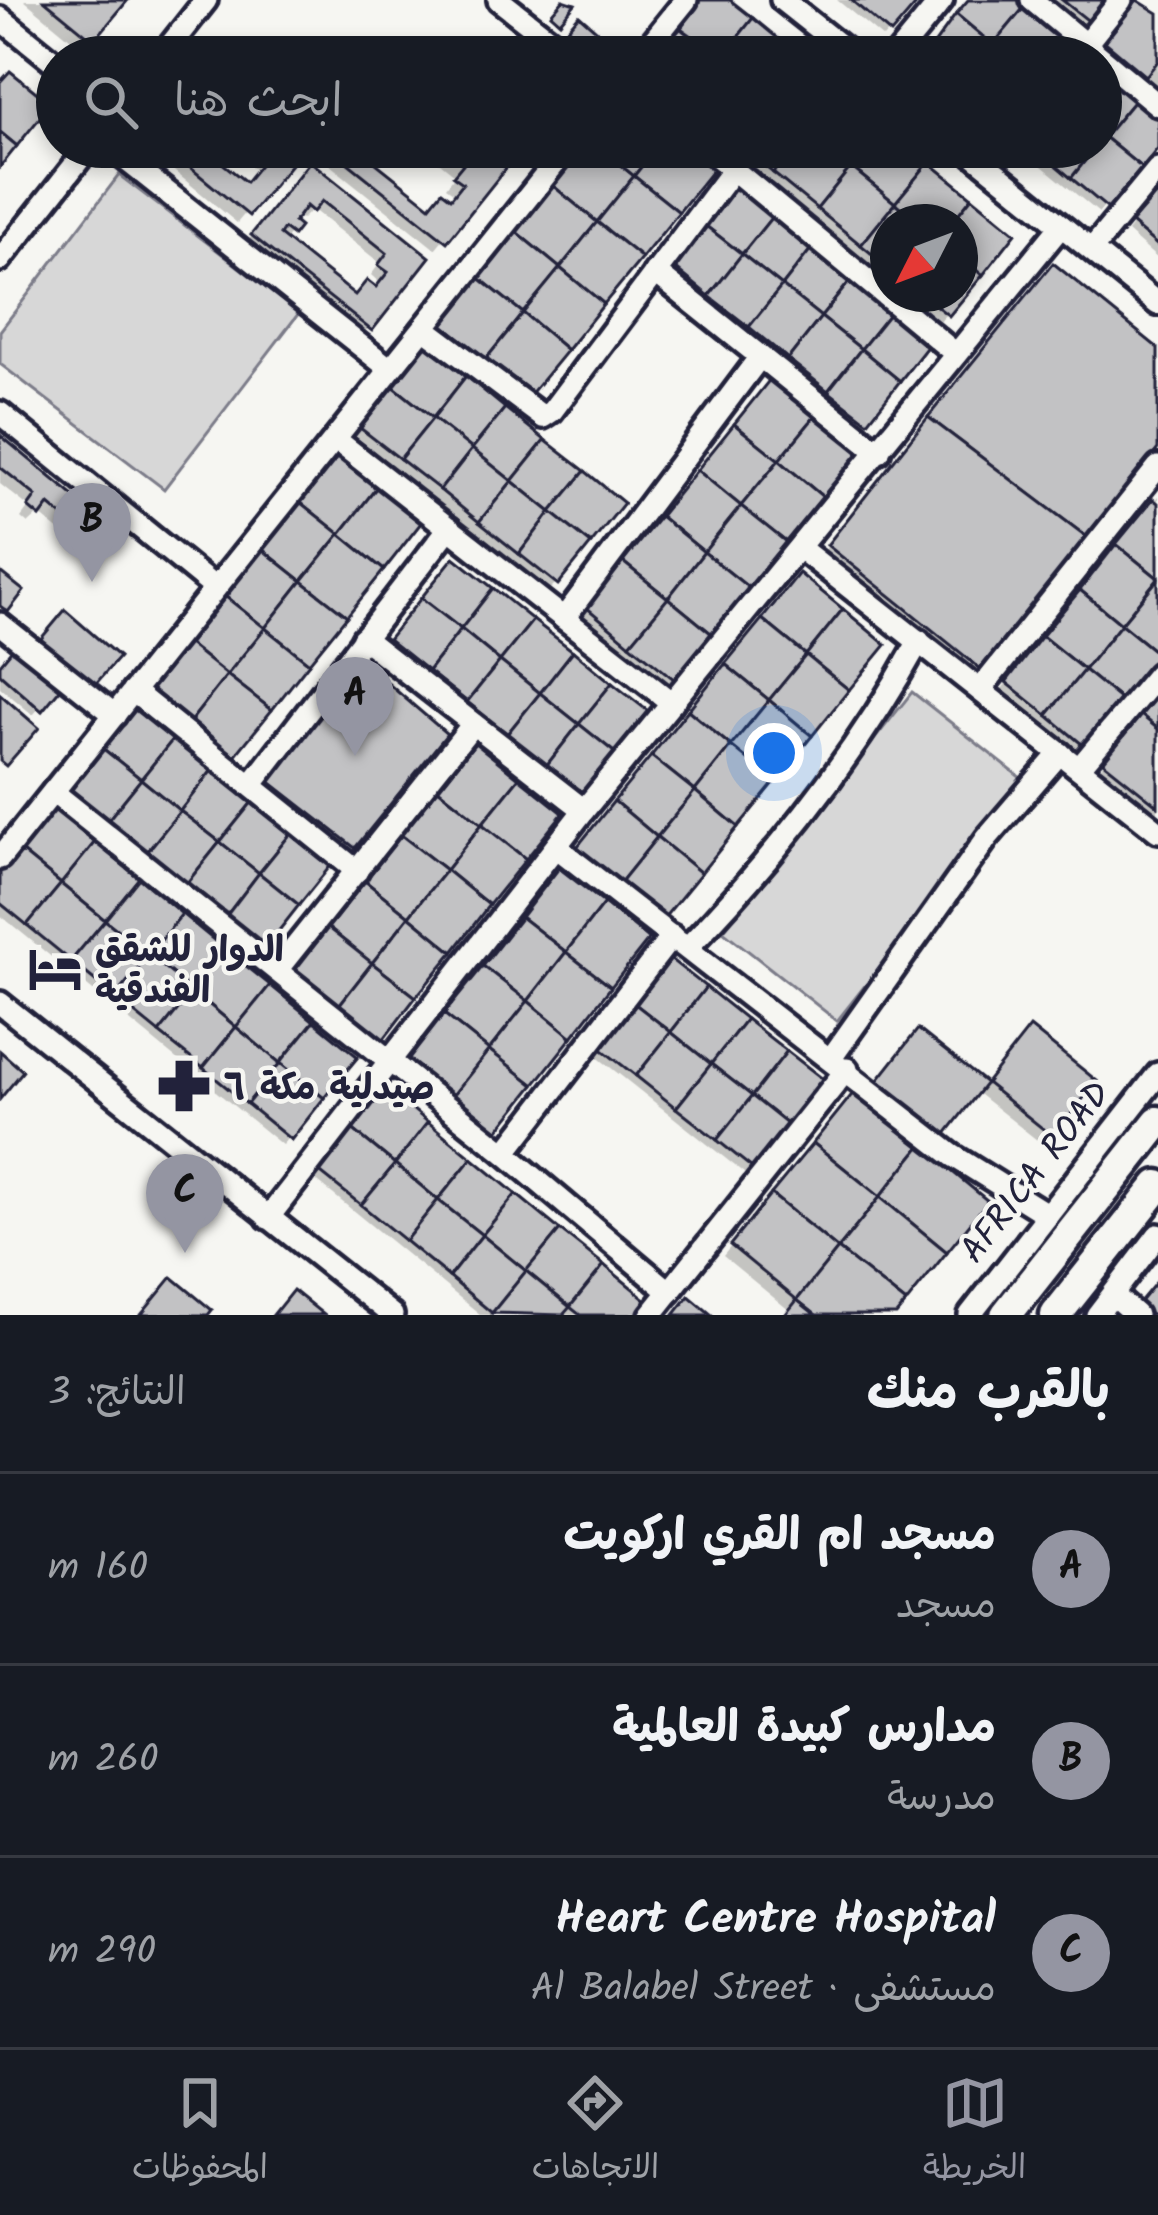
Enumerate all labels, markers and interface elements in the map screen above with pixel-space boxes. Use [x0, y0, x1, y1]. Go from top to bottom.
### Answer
search box [36, 36, 1122, 168]
text: ابحث هنا [174, 67, 342, 139]
icon: search [78, 69, 144, 135]
north arrow [870, 204, 978, 312]
pin: B [53, 483, 131, 582]
pin: A [316, 657, 394, 756]
your location [744, 723, 804, 783]
place label: الدوار للشقق الفندقية [95, 923, 284, 1021]
hotel icon: الدوار للشقق الفندقية [26, 940, 84, 998]
pharmacy icon: صيدلية مكة ٦ [155, 1057, 213, 1115]
place label: صيدلية مكة ٦ [224, 1061, 435, 1118]
street label: AFRICA ROAD [947, 1069, 1127, 1277]
pin: C [146, 1154, 224, 1253]
text: بالقرب منك [867, 1353, 1110, 1434]
text: النتائج: 3 [48, 1363, 186, 1425]
text: مسجد ام القري اركويت [563, 1501, 996, 1573]
text: 160 m [48, 1538, 148, 1600]
text: A [1059, 1538, 1083, 1600]
text: مسجد [896, 1576, 996, 1638]
text: مدارس كبيدة العالمية [612, 1693, 996, 1765]
text: 260 m [48, 1730, 159, 1792]
text: B [1059, 1730, 1083, 1792]
text: مدرسة [887, 1768, 996, 1830]
text: Heart Centre Hospital [555, 1885, 996, 1957]
text: 290 m [48, 1922, 156, 1984]
text: C [1059, 1922, 1083, 1984]
text: مستشفى · Al Balabel Street [531, 1959, 996, 2021]
tab: المحفوظات [132, 2070, 268, 2196]
tab: الاتجاهات [532, 2070, 659, 2196]
tab: الخريطة [923, 2070, 1026, 2196]

